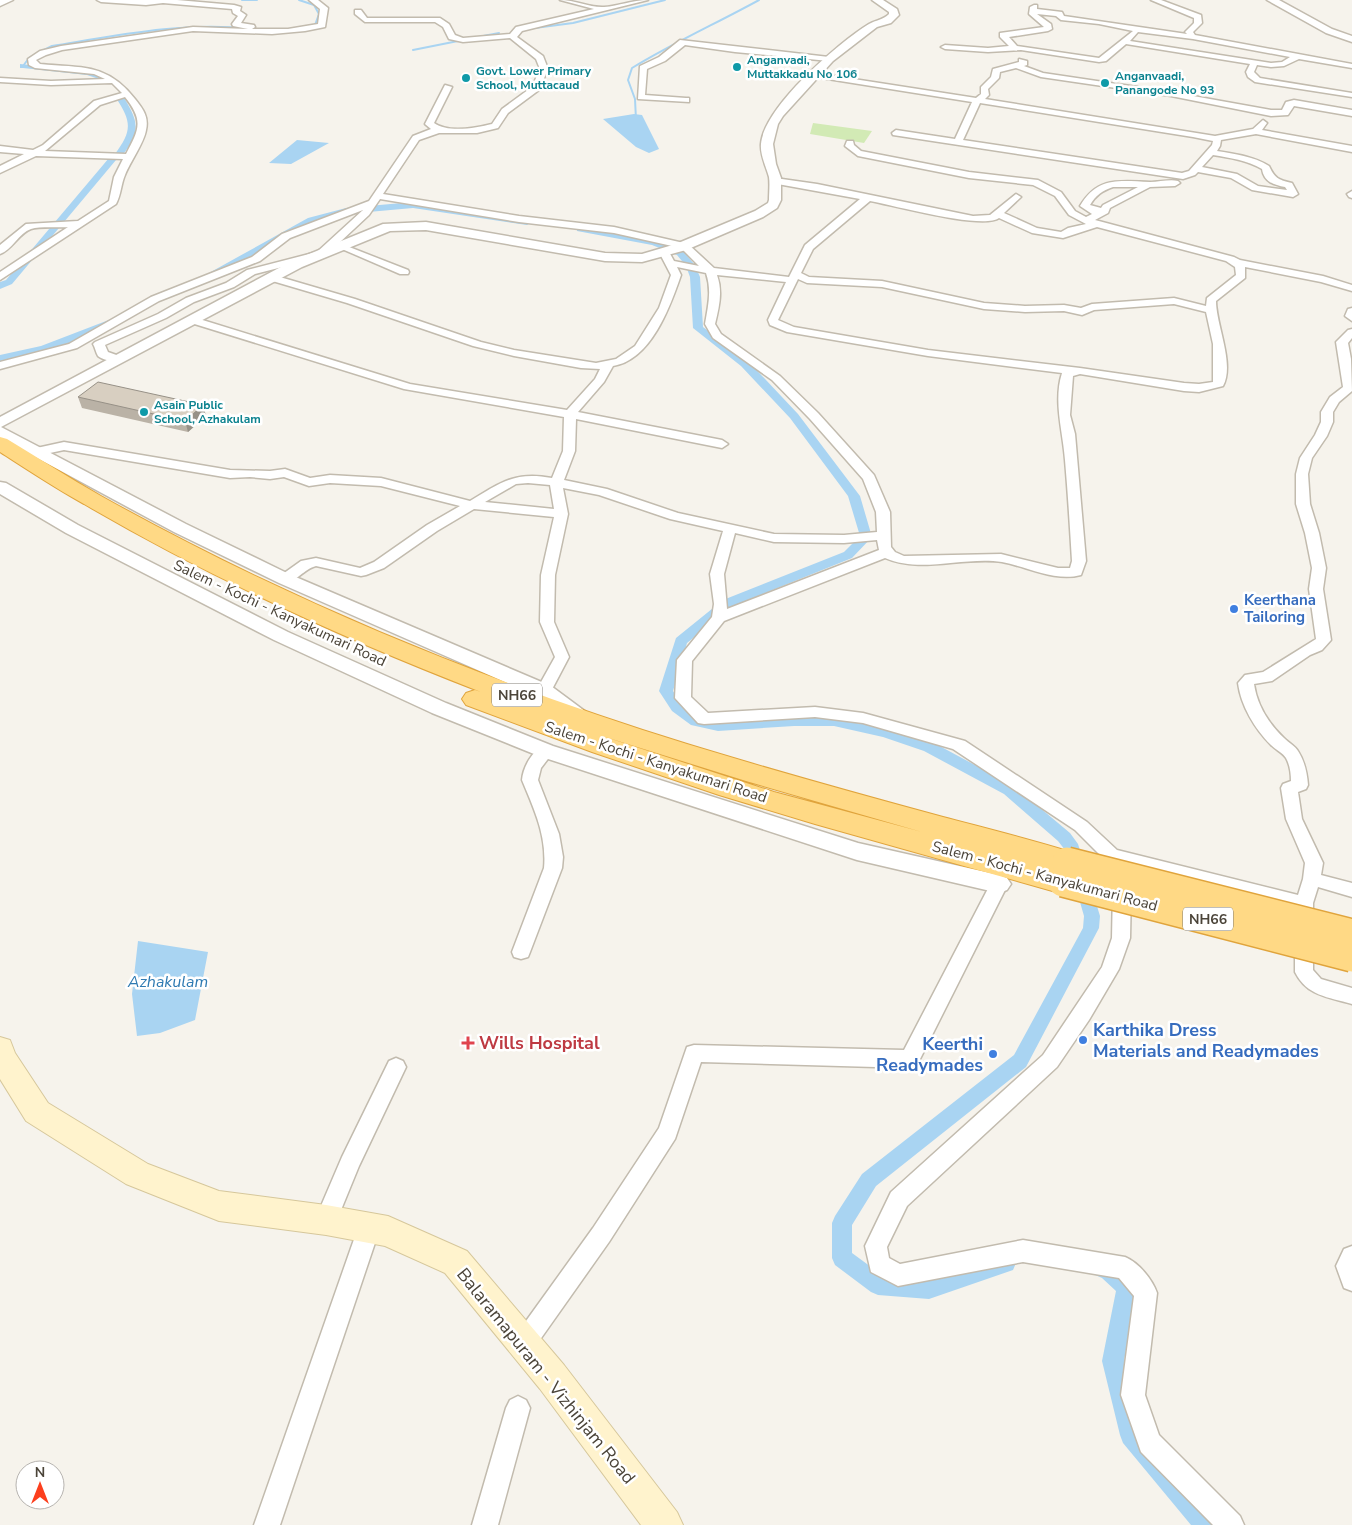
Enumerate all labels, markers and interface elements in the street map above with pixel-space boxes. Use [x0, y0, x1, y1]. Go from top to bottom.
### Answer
place label: Anganvadi, Muttakkadu No 106 [747, 52, 857, 82]
marker: Anganvadi, Muttakkadu No 106 [731, 61, 743, 73]
place label: Govt. Lower Primary School, Muttacaud [476, 63, 592, 93]
place label: Anganvaadi, Panangode No 93 [1115, 68, 1214, 98]
marker: Govt. Lower Primary School, Muttacaud [460, 72, 472, 84]
marker: Anganvaadi, Panangode No 93 [1099, 77, 1111, 89]
place label: Asain Public School, Azhakulam [154, 397, 261, 427]
marker: Asain Public School, Azhakulam [138, 406, 150, 418]
street label: Salem - Kochi - Kanyakumari Road [170, 555, 390, 671]
place label: Keerthana Tailoring [1244, 590, 1316, 627]
marker: Keerthana Tailoring [1228, 603, 1240, 615]
road number: NH66 [492, 684, 542, 706]
street label: Salem - Kochi - Kanyakumari Road [542, 717, 770, 807]
street label: Salem - Kochi - Kanyakumari Road [930, 836, 1160, 916]
road number: NH66 [1183, 908, 1233, 931]
water label: Azhakulam [127, 971, 208, 993]
place label: Karthika Dress Materials and Readymades [1093, 1018, 1319, 1063]
place label: Wills Hospital [479, 1031, 600, 1055]
place label: Keerthi Readymades [876, 1032, 983, 1077]
marker: Karthika Dress Materials and Readymades [1077, 1034, 1089, 1046]
marker: Wills Hospital [461, 1036, 475, 1050]
marker: Keerthi Readymades [987, 1048, 999, 1060]
street label: Balaramapuram - Vizhinjam Road [451, 1263, 641, 1489]
north arrow [15, 1460, 65, 1510]
text: N [35, 1463, 45, 1482]

